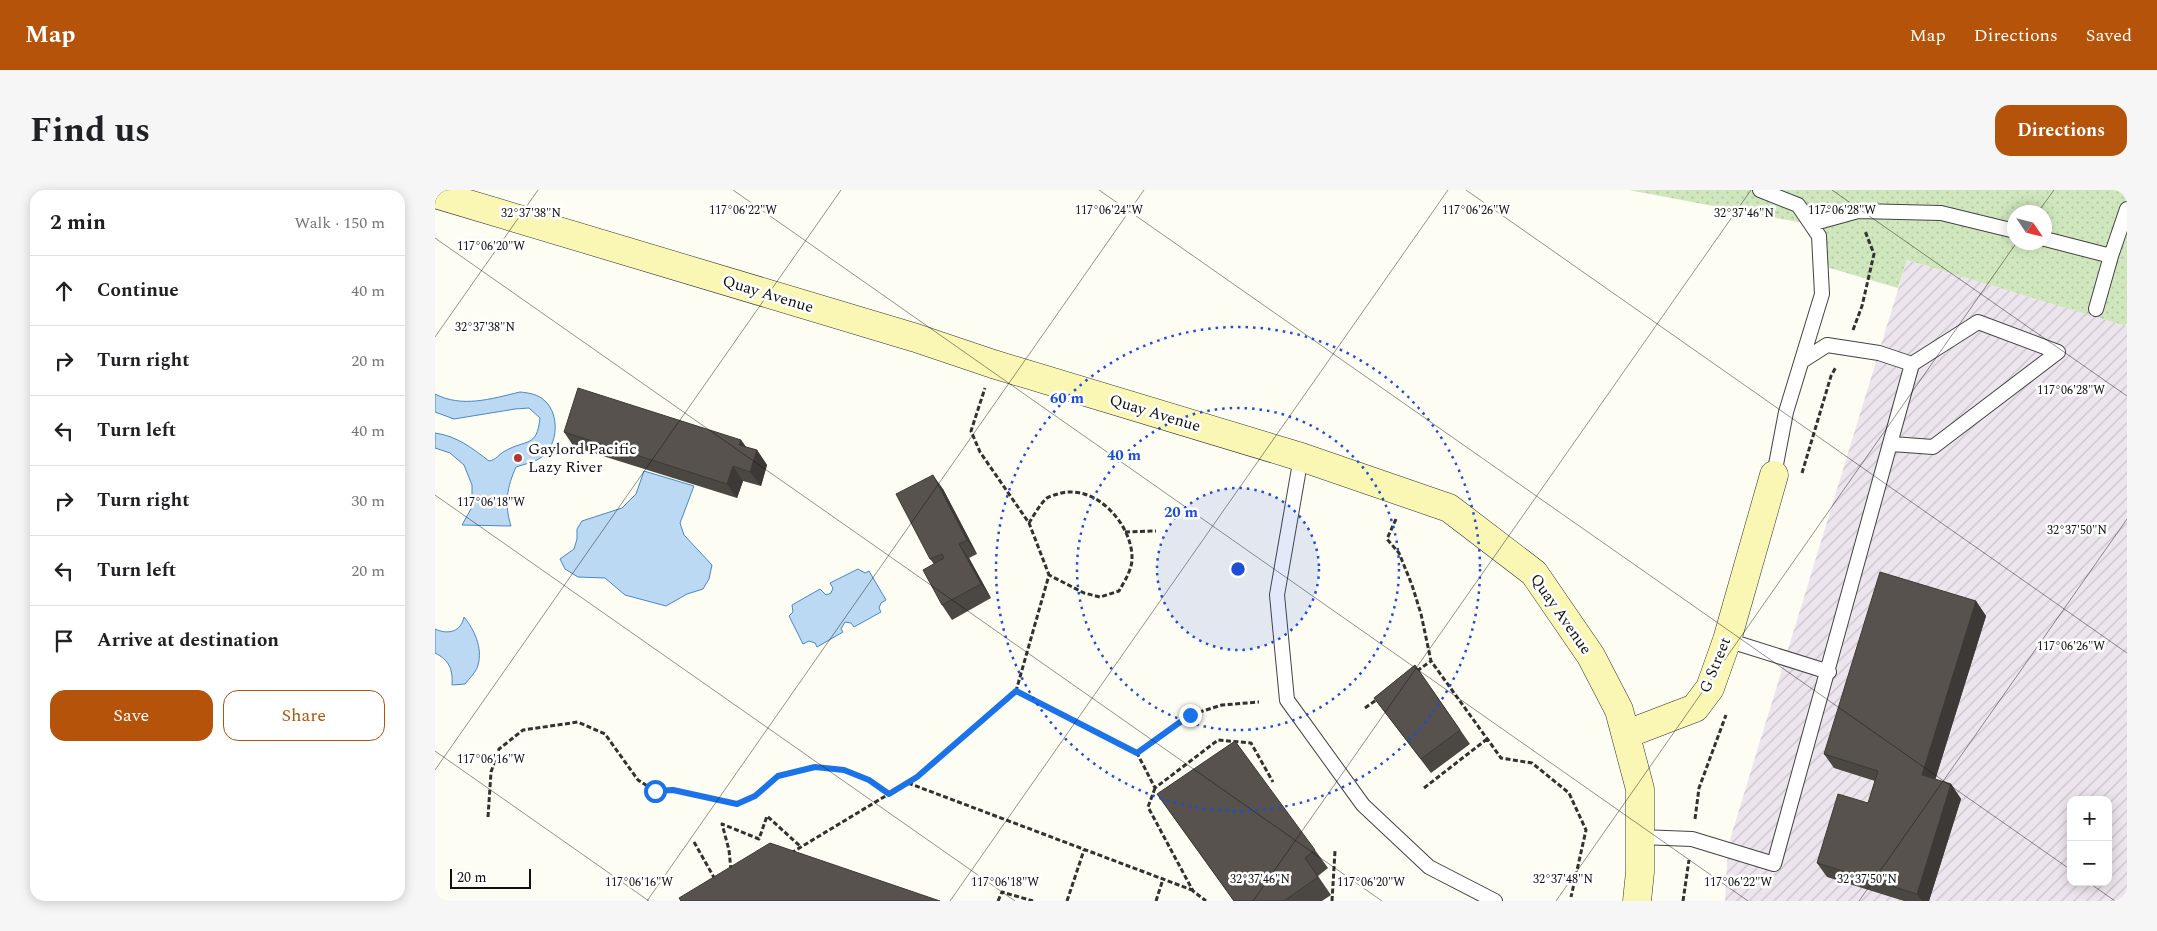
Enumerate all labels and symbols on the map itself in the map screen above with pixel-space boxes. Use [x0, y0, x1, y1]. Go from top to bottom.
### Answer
text: 117°06'22"W [709, 201, 777, 220]
text: 117°06'24"W [1075, 201, 1143, 220]
text: 117°06'26"W [1442, 201, 1510, 220]
text: 117°06'28"W [1808, 201, 1876, 220]
text: 32°37'38"N [501, 204, 561, 223]
text: 32°37'46"N [1714, 204, 1774, 223]
north arrow [2007, 205, 2052, 250]
text: 117°06'20"W [457, 237, 525, 256]
street label: Quay Avenue [719, 269, 817, 319]
text: 32°37'38"N [455, 318, 515, 337]
text: 117°06'28"W [2037, 381, 2105, 400]
text: 60 m [1050, 387, 1085, 410]
street label: Quay Avenue [1106, 388, 1204, 438]
place label: Gaylord Pacific Lazy River [528, 437, 637, 479]
text: 40 m [1107, 444, 1142, 467]
marker: Gaylord Pacific Lazy River [512, 452, 524, 464]
text: 117°06'18"W [457, 493, 525, 512]
text: 20 m [1164, 501, 1199, 524]
text: 32°37'50"N [2047, 521, 2107, 540]
centre of rings [1229, 560, 1247, 578]
street label: Quay Avenue [1524, 569, 1598, 659]
street label: G Street [1693, 633, 1737, 697]
text: 117°06'26"W [2037, 637, 2105, 656]
route end [1179, 704, 1202, 727]
text: 117°06'16"W [457, 750, 525, 769]
route start [644, 780, 667, 803]
scale bar [450, 866, 531, 889]
text: 32°37'46"N [1230, 870, 1290, 889]
text: 32°37'48"N [1533, 870, 1593, 889]
text: 32°37'50"N [1837, 870, 1897, 889]
text: 117°06'16"W [605, 873, 673, 892]
text: 117°06'18"W [971, 873, 1039, 892]
text: 117°06'20"W [1337, 873, 1405, 892]
text: 117°06'22"W [1704, 873, 1772, 892]

